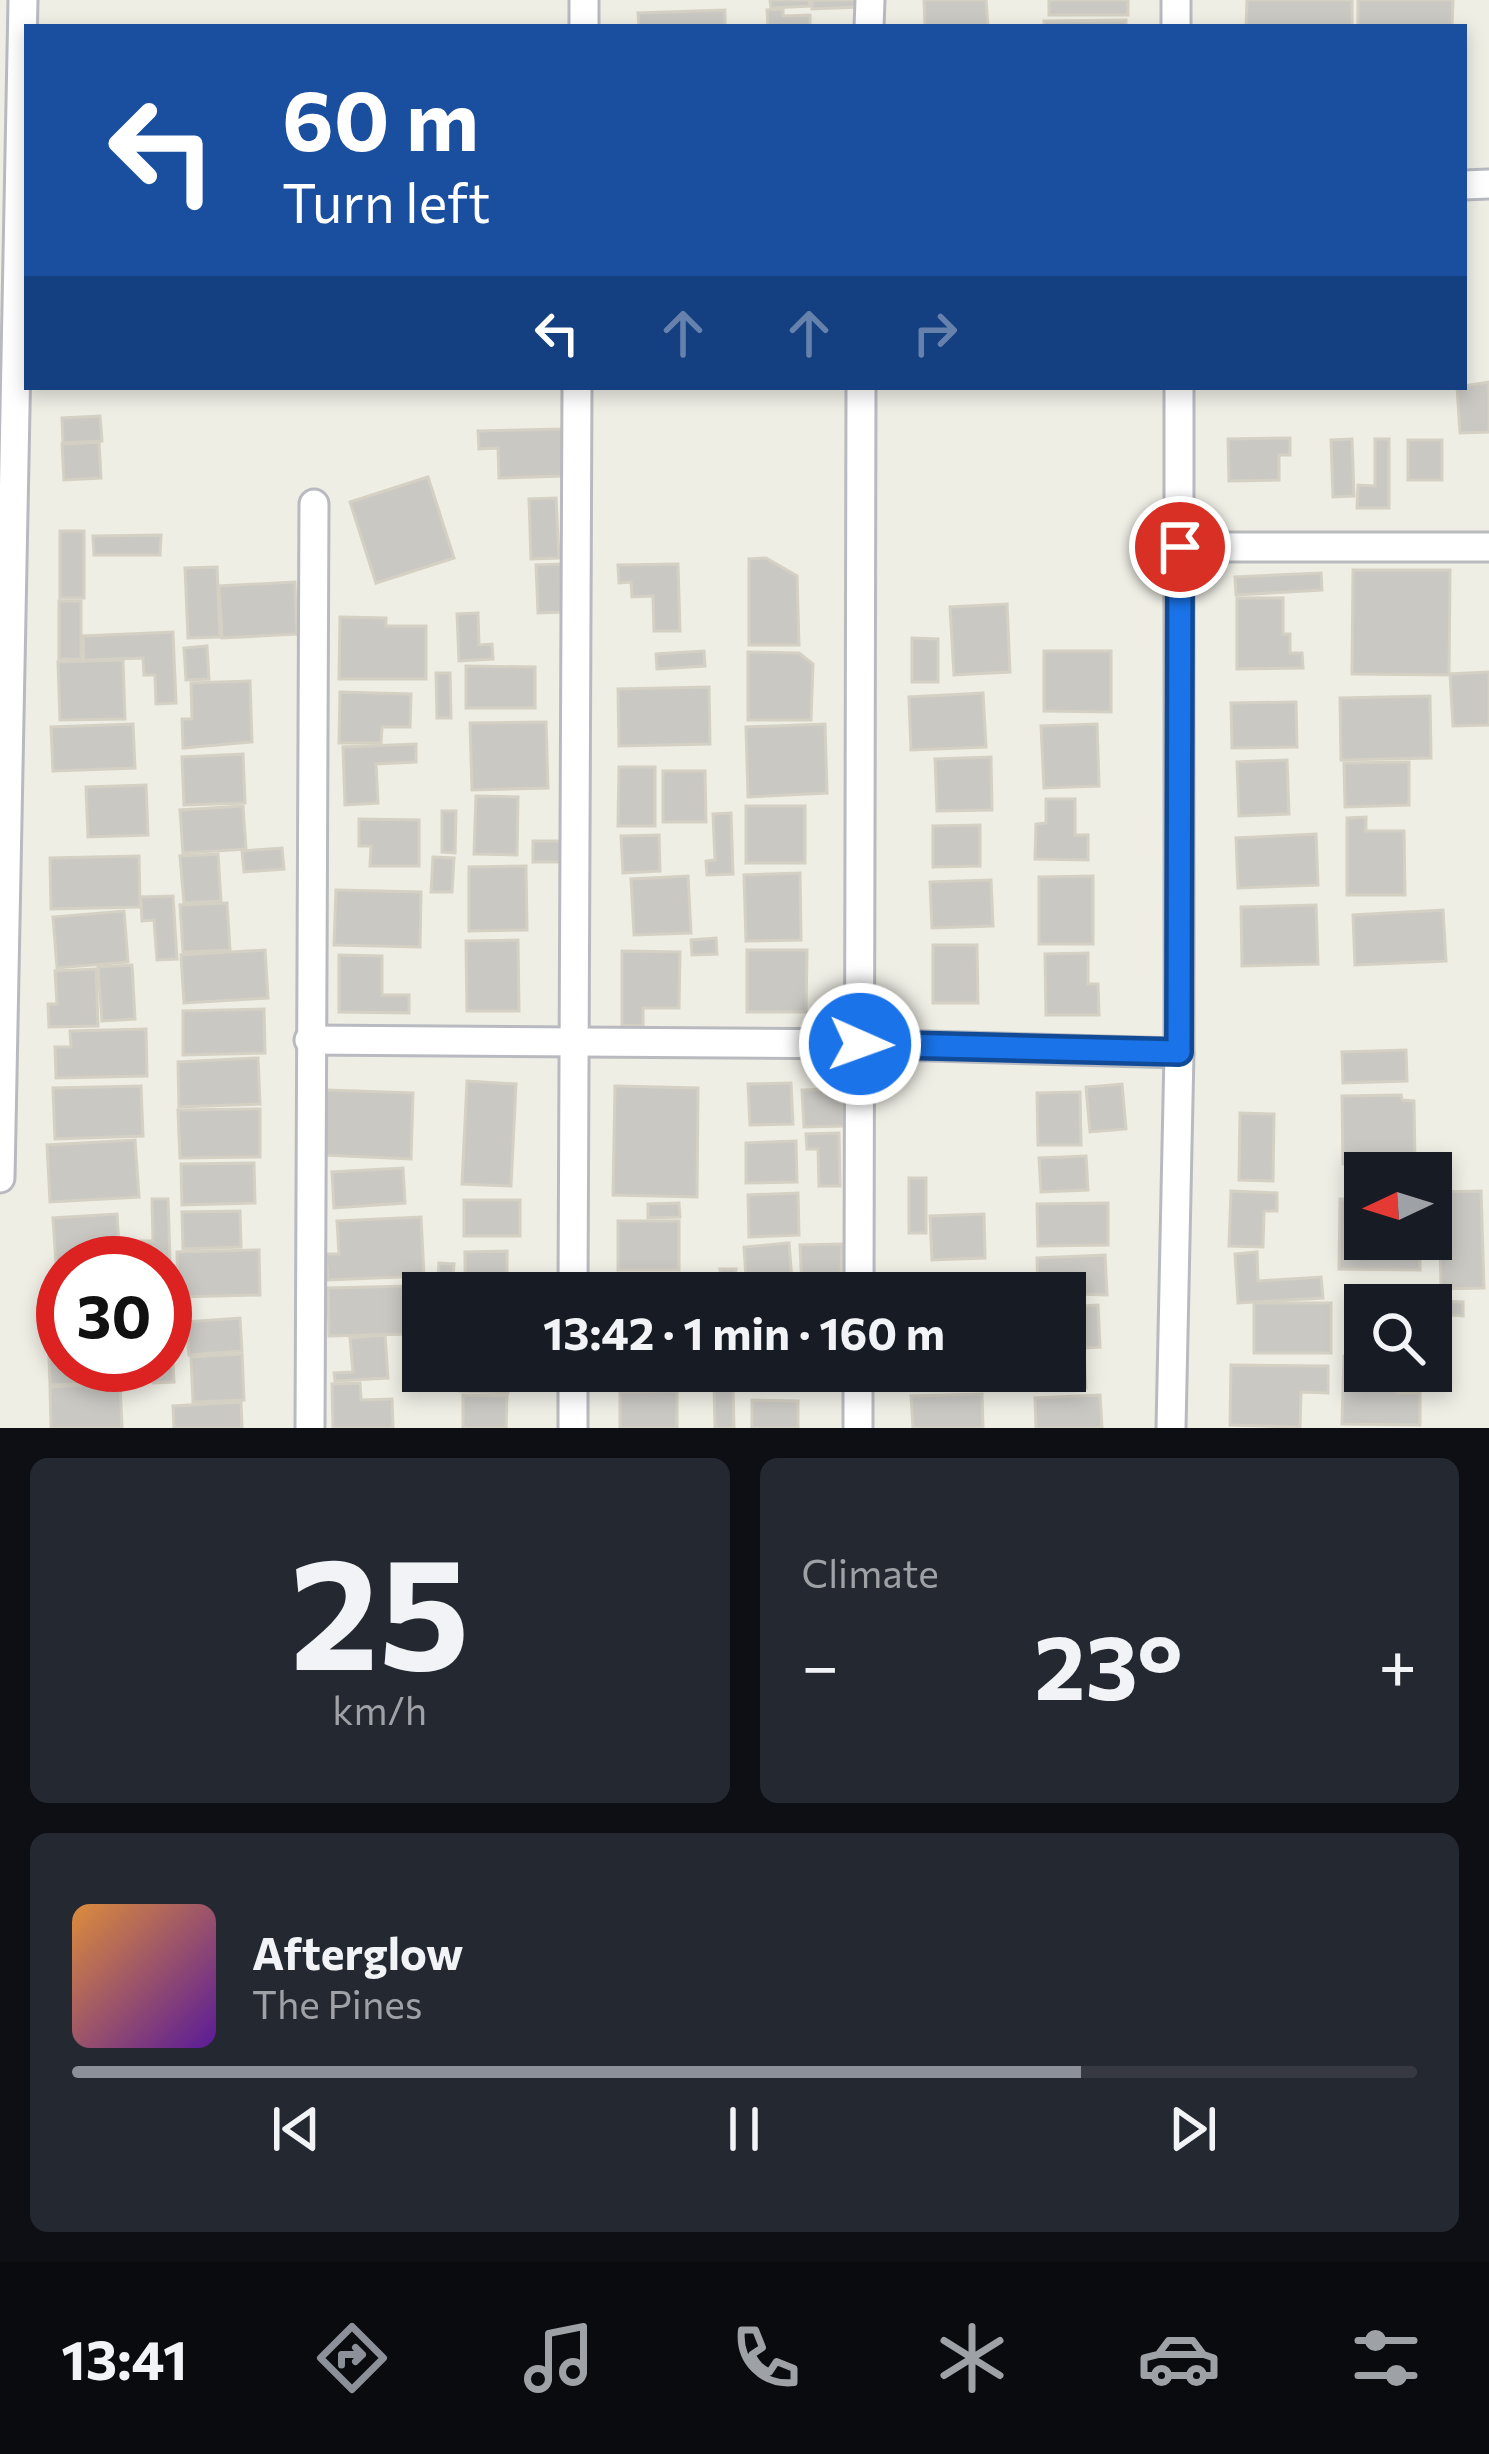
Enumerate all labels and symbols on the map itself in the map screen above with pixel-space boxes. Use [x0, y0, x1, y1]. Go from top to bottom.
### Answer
pin [1129, 496, 1231, 598]
position arrow [797, 981, 923, 1107]
north arrow [1344, 1152, 1452, 1260]
speed limit sign: 30 [36, 1236, 192, 1392]

